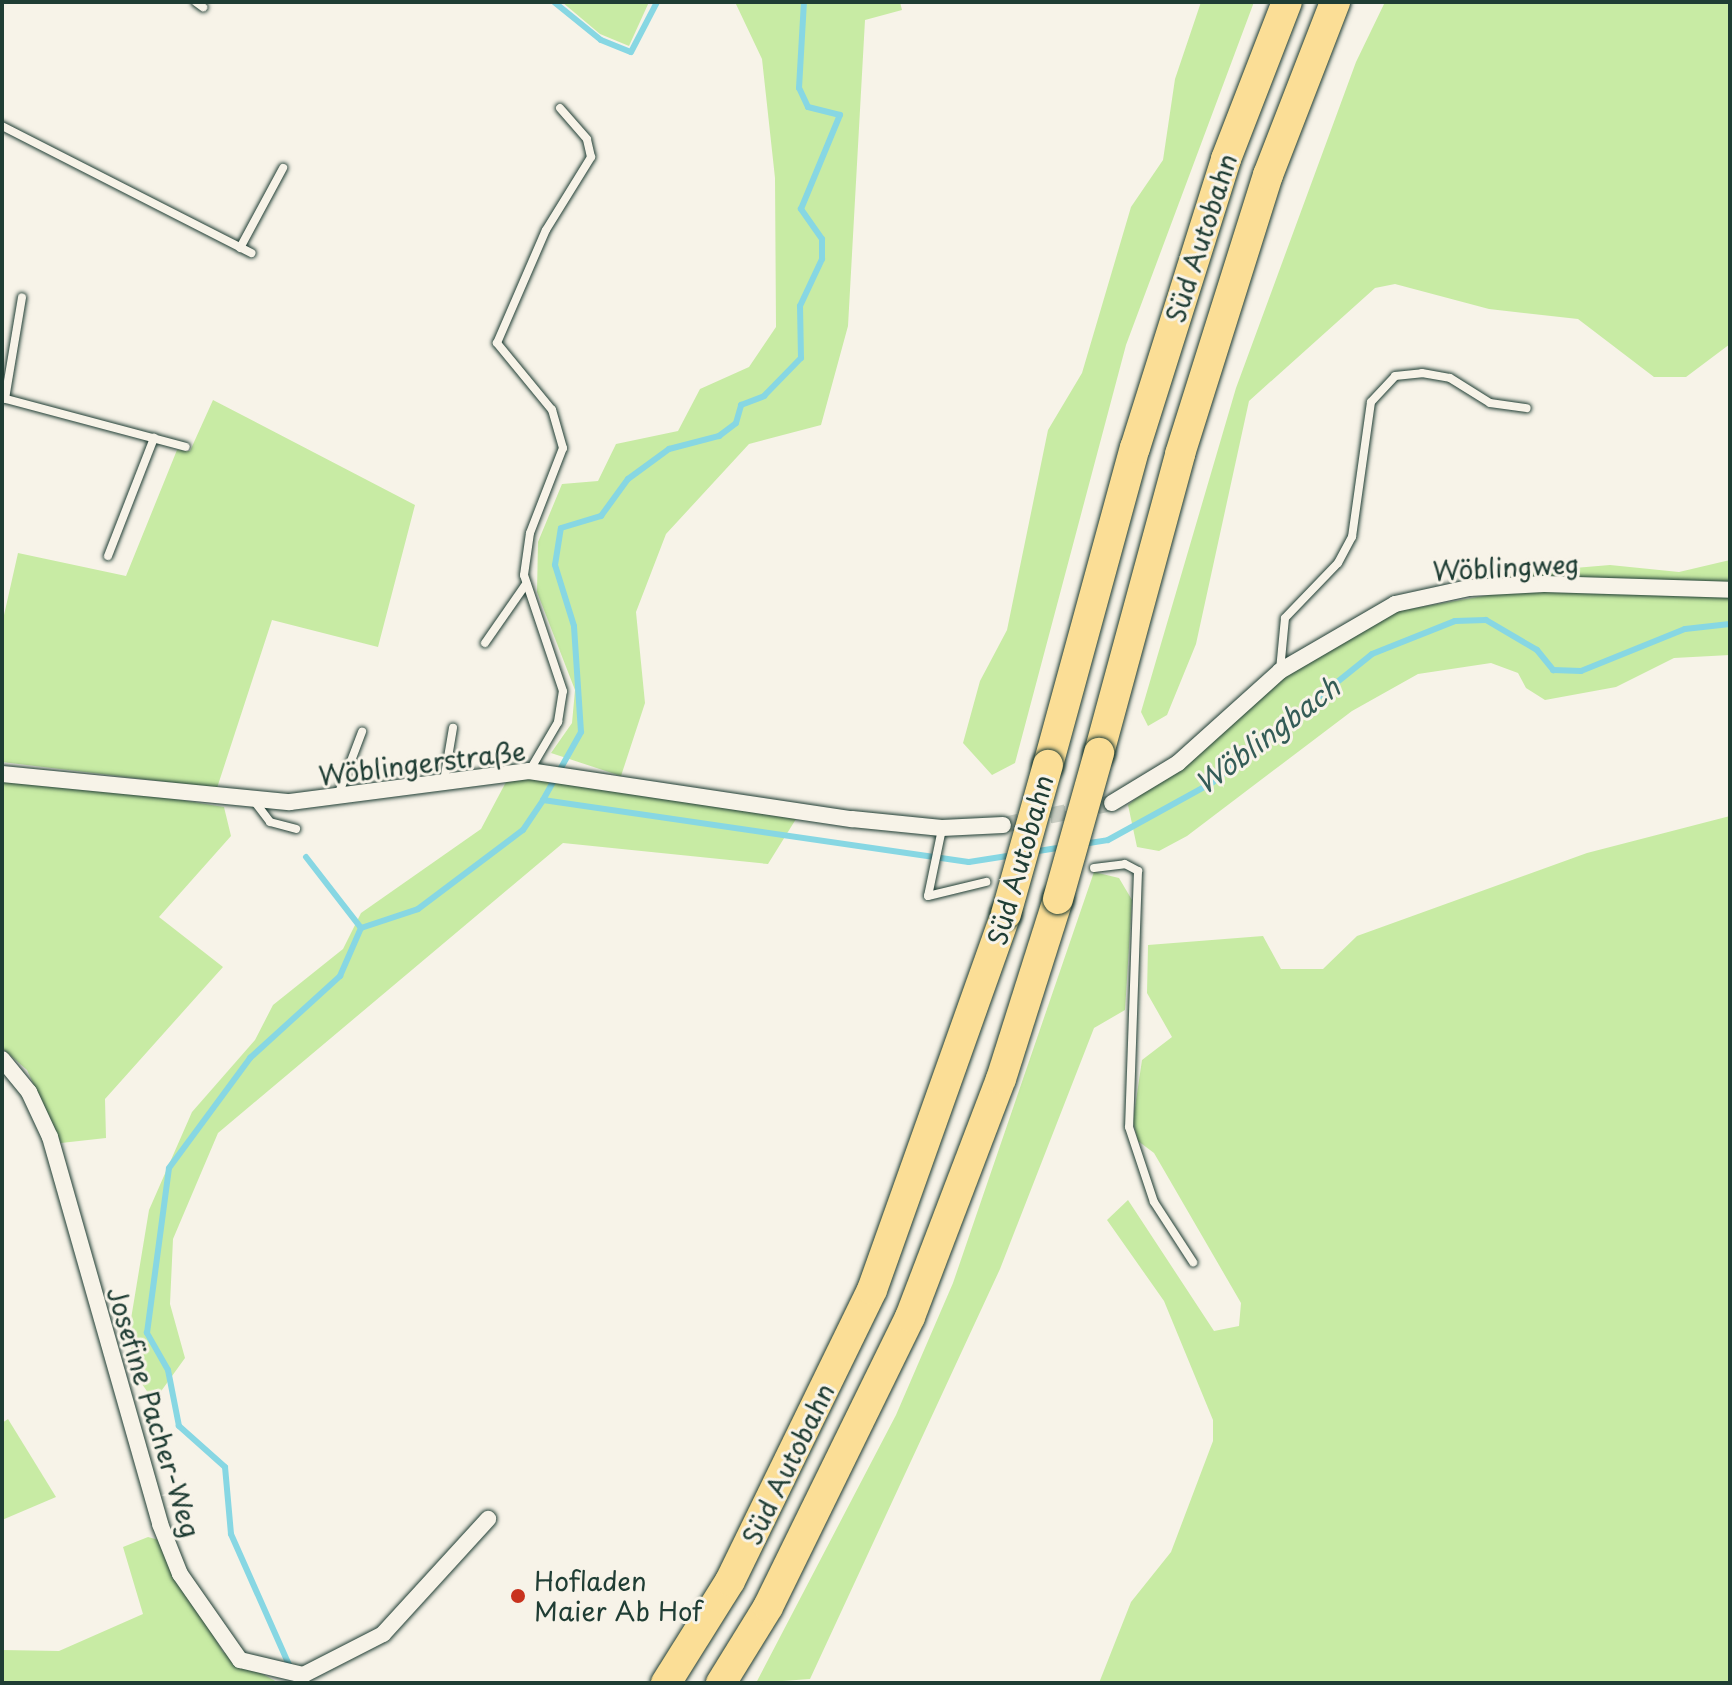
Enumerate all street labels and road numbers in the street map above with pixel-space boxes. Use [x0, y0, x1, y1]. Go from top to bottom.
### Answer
street label: Süd Autobahn [1159, 149, 1243, 327]
street label: Wöblingweg [1432, 548, 1580, 586]
street label: Wöblingerstraße [317, 735, 527, 791]
street label: Süd Autobahn [981, 771, 1059, 949]
street label: Josefine Pacher-Weg [101, 1283, 207, 1541]
street label: Süd Autobahn [735, 1378, 841, 1550]

